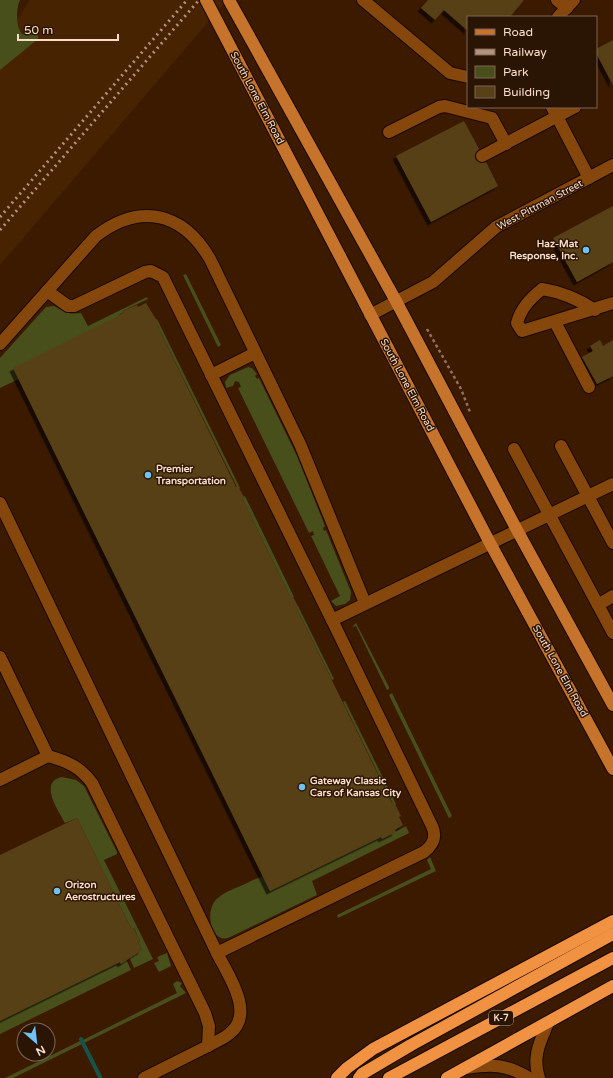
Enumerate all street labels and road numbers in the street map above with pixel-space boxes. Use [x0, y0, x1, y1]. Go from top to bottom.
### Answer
street label: South Lone Elm Road [228, 50, 286, 146]
street label: West Pittman Street [495, 177, 585, 233]
street label: South Lone Elm Road [378, 337, 436, 433]
street label: South Lone Elm Road [530, 623, 590, 719]
road number: K-7 [489, 1011, 513, 1025]

